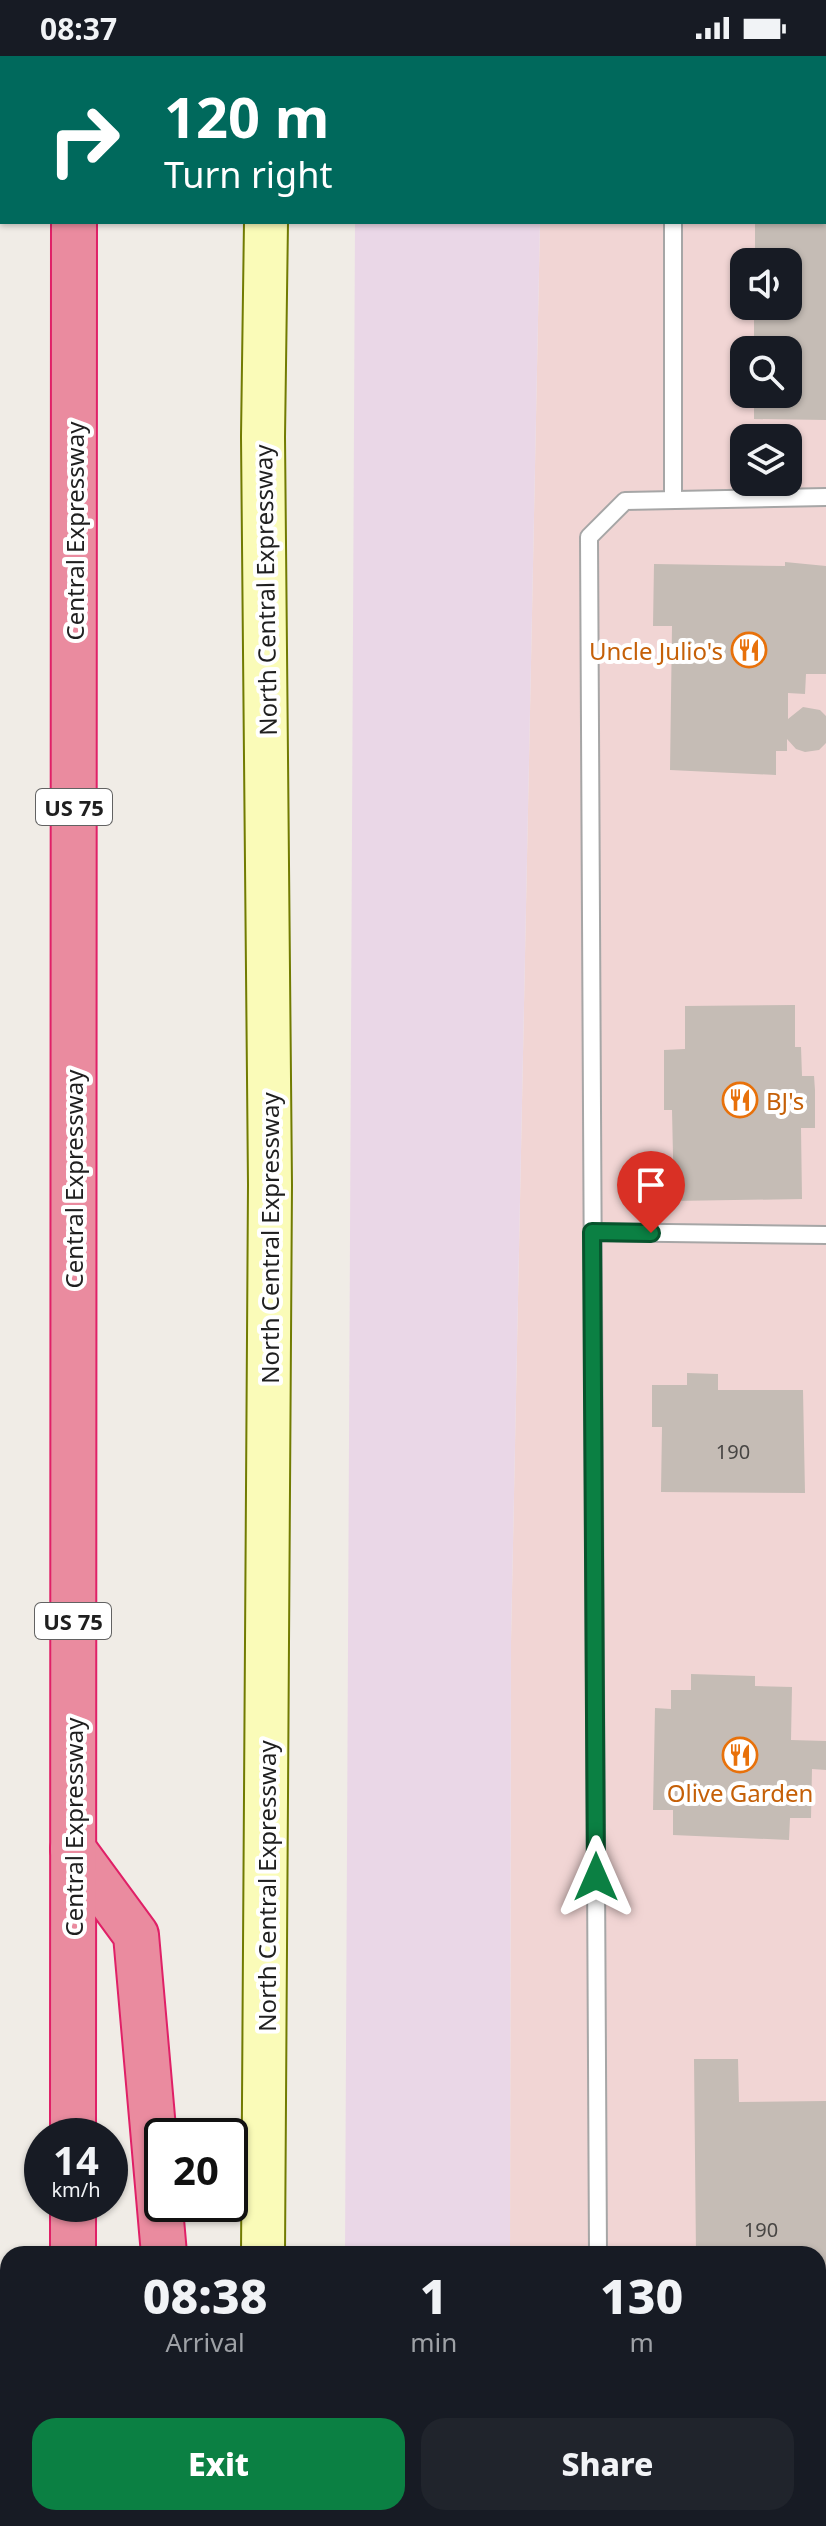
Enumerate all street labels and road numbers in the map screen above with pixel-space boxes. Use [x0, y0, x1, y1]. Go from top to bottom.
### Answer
street label: Central Expressway [58, 421, 91, 640]
street label: North Central Expressway [246, 443, 284, 736]
road number: US 75 [36, 789, 112, 825]
street label: Central Expressway [57, 1069, 90, 1288]
street label: North Central Expressway [253, 1092, 286, 1384]
road number: US 75 [35, 1603, 111, 1639]
street label: Central Expressway [57, 1717, 90, 1936]
street label: North Central Expressway [250, 1740, 283, 2032]

